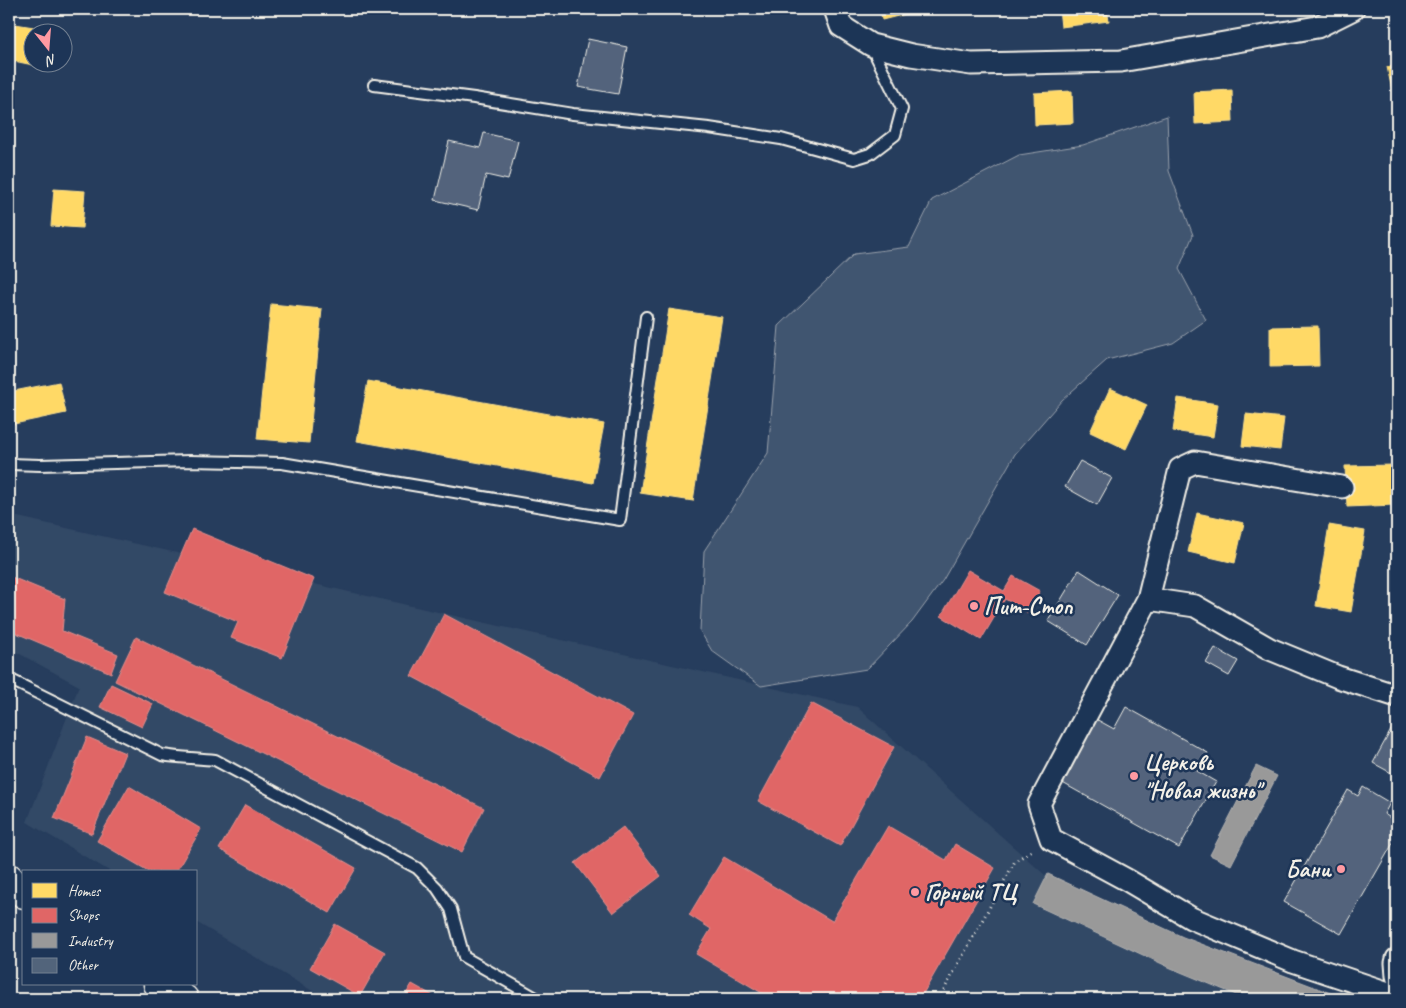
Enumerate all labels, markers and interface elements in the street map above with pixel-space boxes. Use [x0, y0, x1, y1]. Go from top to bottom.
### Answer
north arrow [22, 22, 72, 72]
text: N [43, 51, 58, 70]
place label: Пит-Стоп [984, 591, 1073, 621]
marker: Пит-Стоп [968, 600, 980, 612]
place label: Церковь "Новая жизнь" [1144, 747, 1265, 805]
marker: Церковь "Новая жизнь" [1128, 770, 1140, 782]
place label: Бани [1286, 854, 1332, 884]
marker: Бани [1335, 863, 1347, 875]
legend [22, 870, 198, 986]
place label: Горный ТЦ [925, 877, 1019, 907]
text: Homes [68, 882, 102, 901]
marker: Горный ТЦ [909, 886, 921, 898]
text: Shops [68, 906, 101, 925]
text: Industry [68, 932, 115, 951]
text: Other [68, 956, 99, 975]

